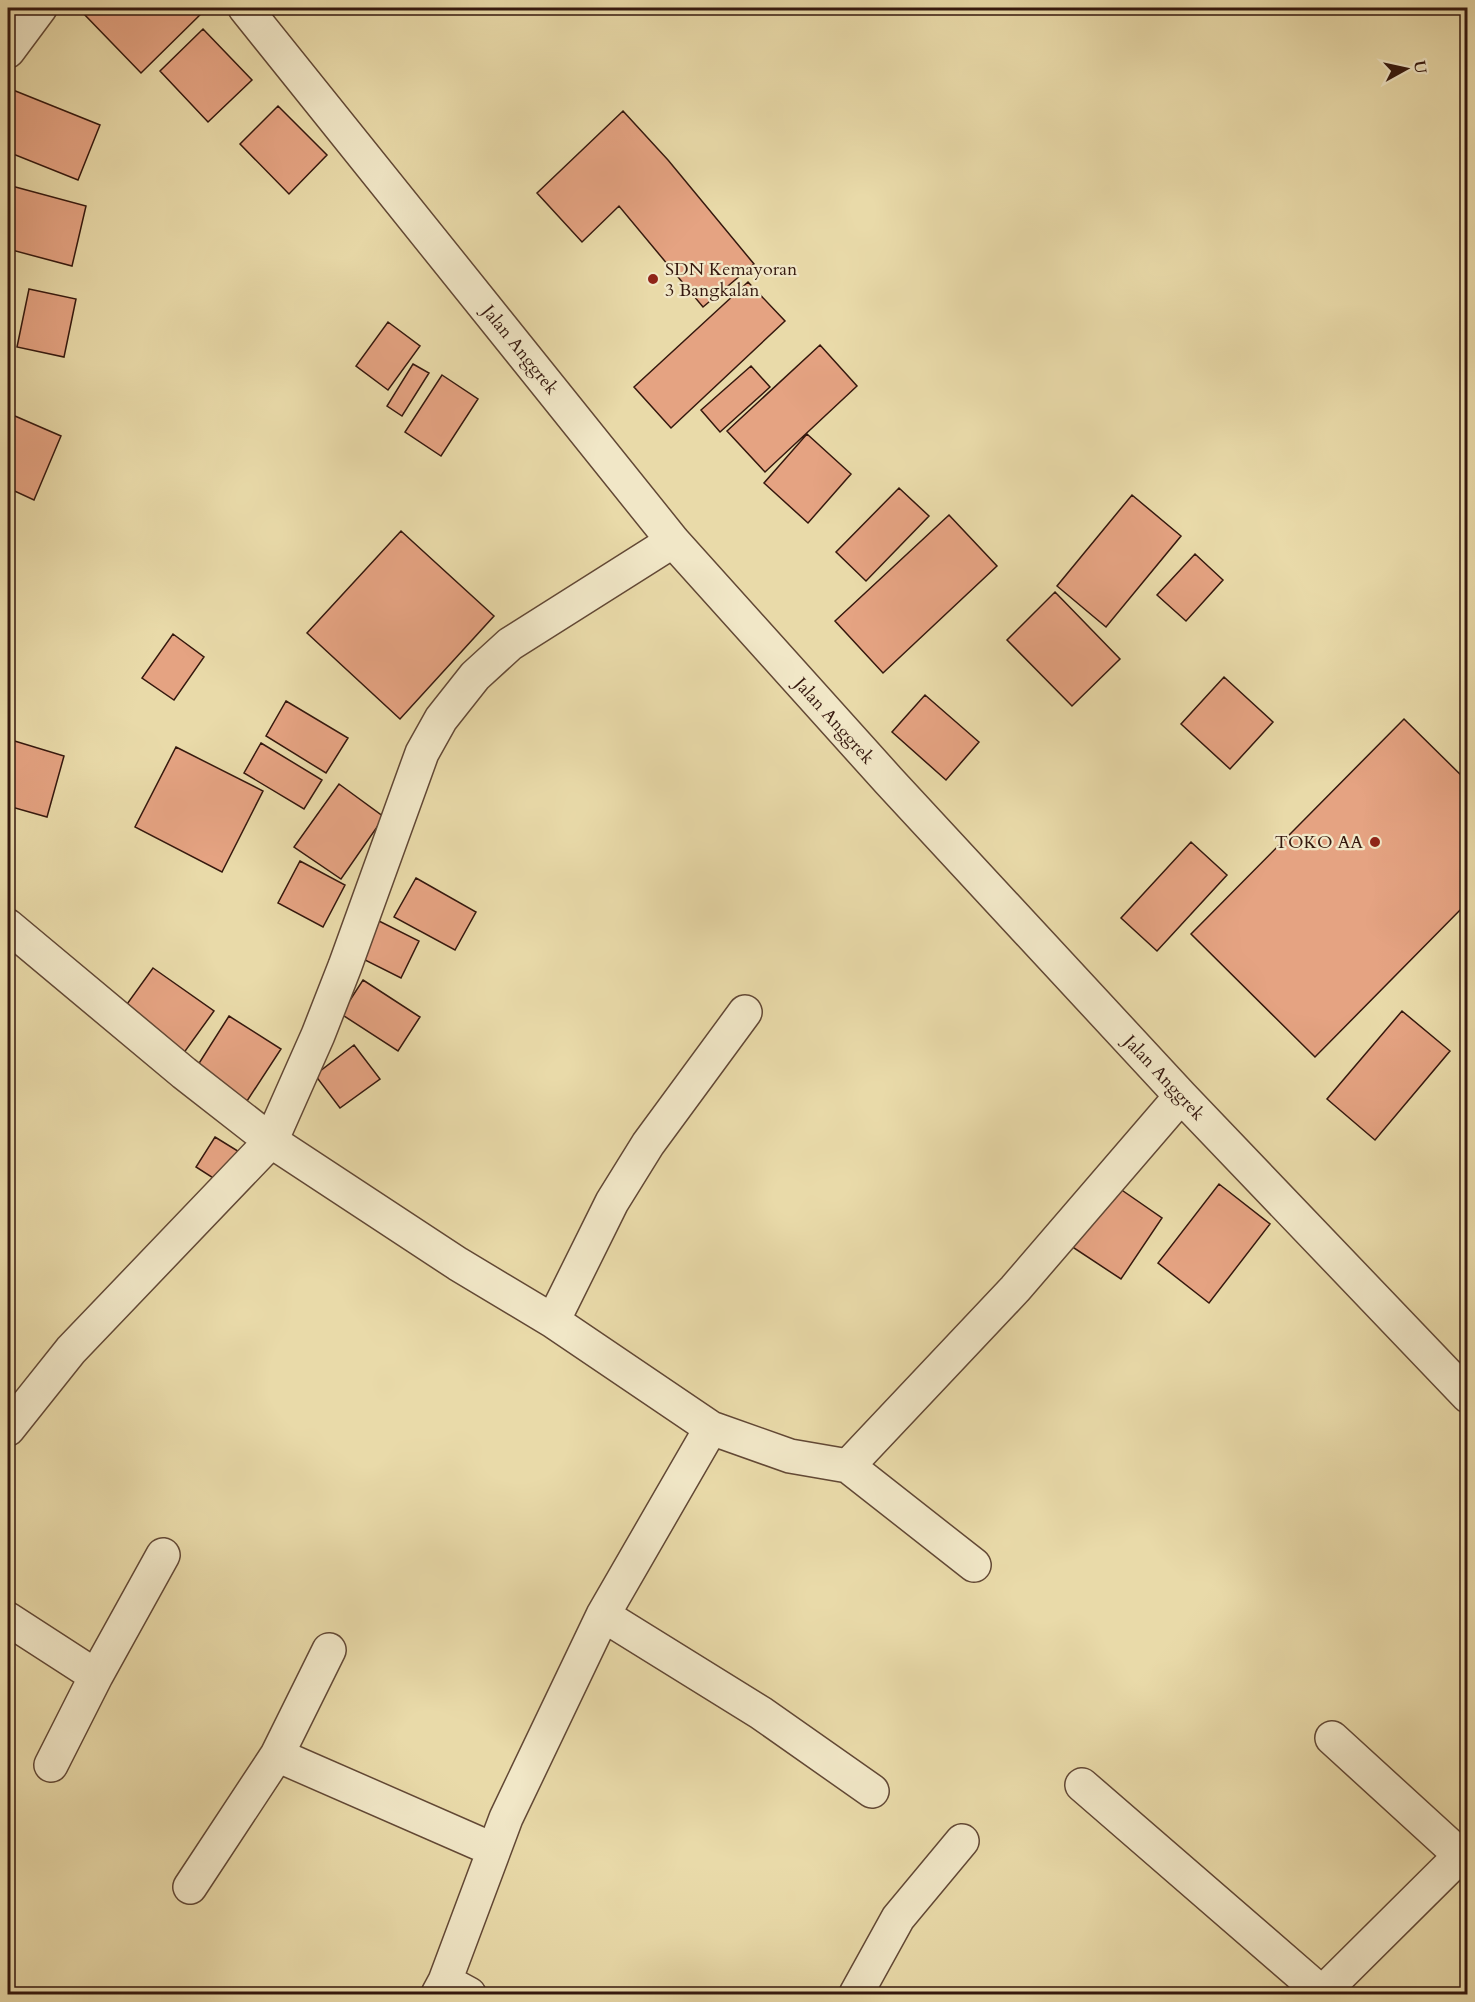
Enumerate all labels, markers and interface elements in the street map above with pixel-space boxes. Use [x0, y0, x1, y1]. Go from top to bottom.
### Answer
north arrow [1376, 39, 1436, 99]
text: U [1408, 59, 1432, 75]
place label: SDN Kemayoran 3 Bangkalan [665, 257, 798, 303]
marker: SDN Kemayoran 3 Bangkalan [646, 272, 660, 286]
street label: Jalan Anggrek [474, 297, 564, 400]
street label: Jalan Anggrek [786, 670, 880, 770]
place label: TOKO AA [1275, 830, 1363, 855]
marker: TOKO AA [1368, 835, 1382, 849]
street label: Jalan Anggrek [1116, 1027, 1211, 1127]

